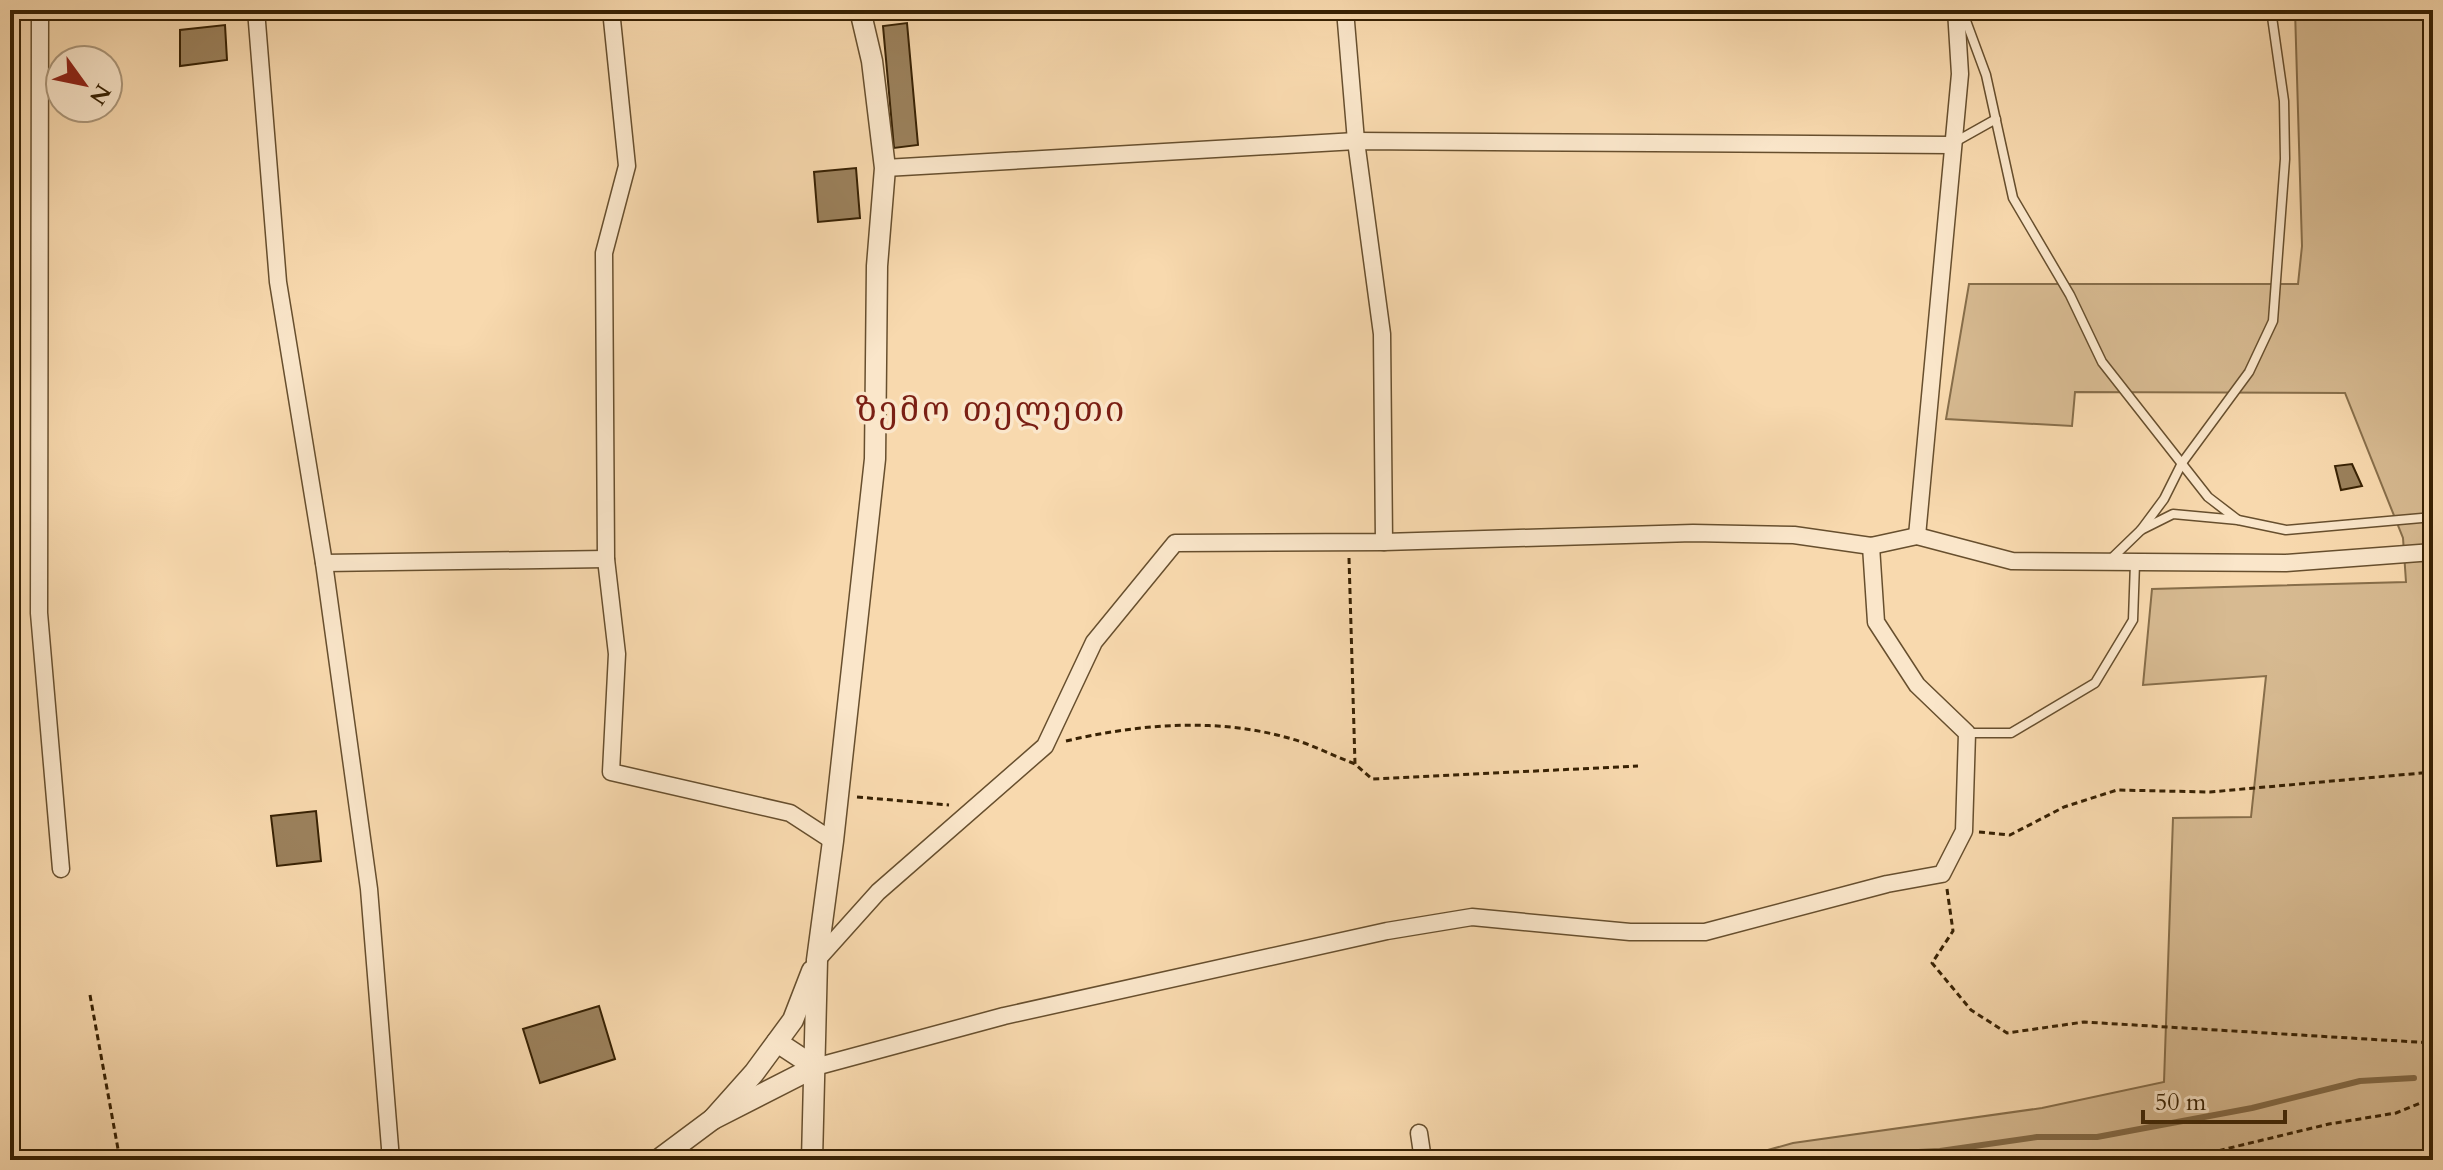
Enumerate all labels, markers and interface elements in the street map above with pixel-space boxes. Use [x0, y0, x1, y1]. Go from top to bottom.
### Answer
north arrow [44, 44, 124, 124]
text: N [82, 78, 118, 111]
district label: ზემო თელეთი [856, 387, 1126, 433]
scale bar [2143, 1074, 2285, 1124]
text: 50 m [2155, 1086, 2207, 1119]

